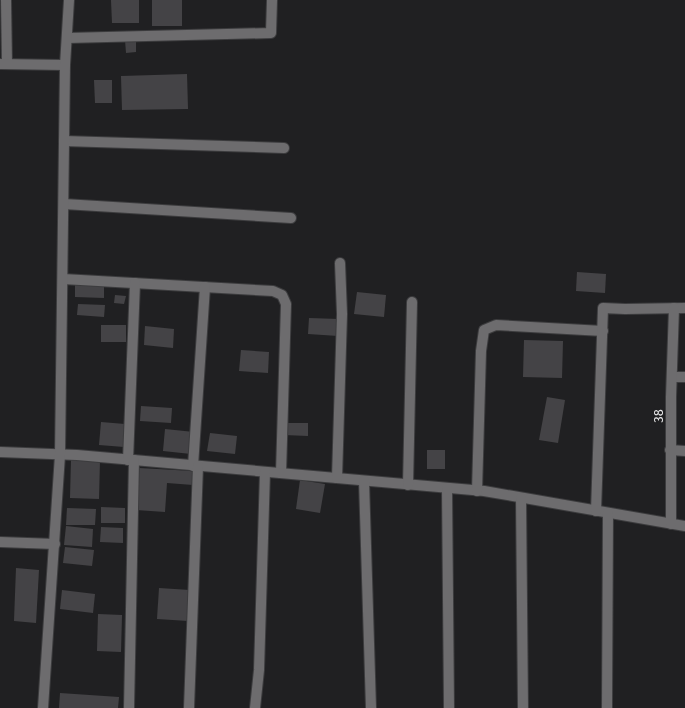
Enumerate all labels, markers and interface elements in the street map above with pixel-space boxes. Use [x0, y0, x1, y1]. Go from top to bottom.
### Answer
street label: 38 [651, 409, 666, 423]

